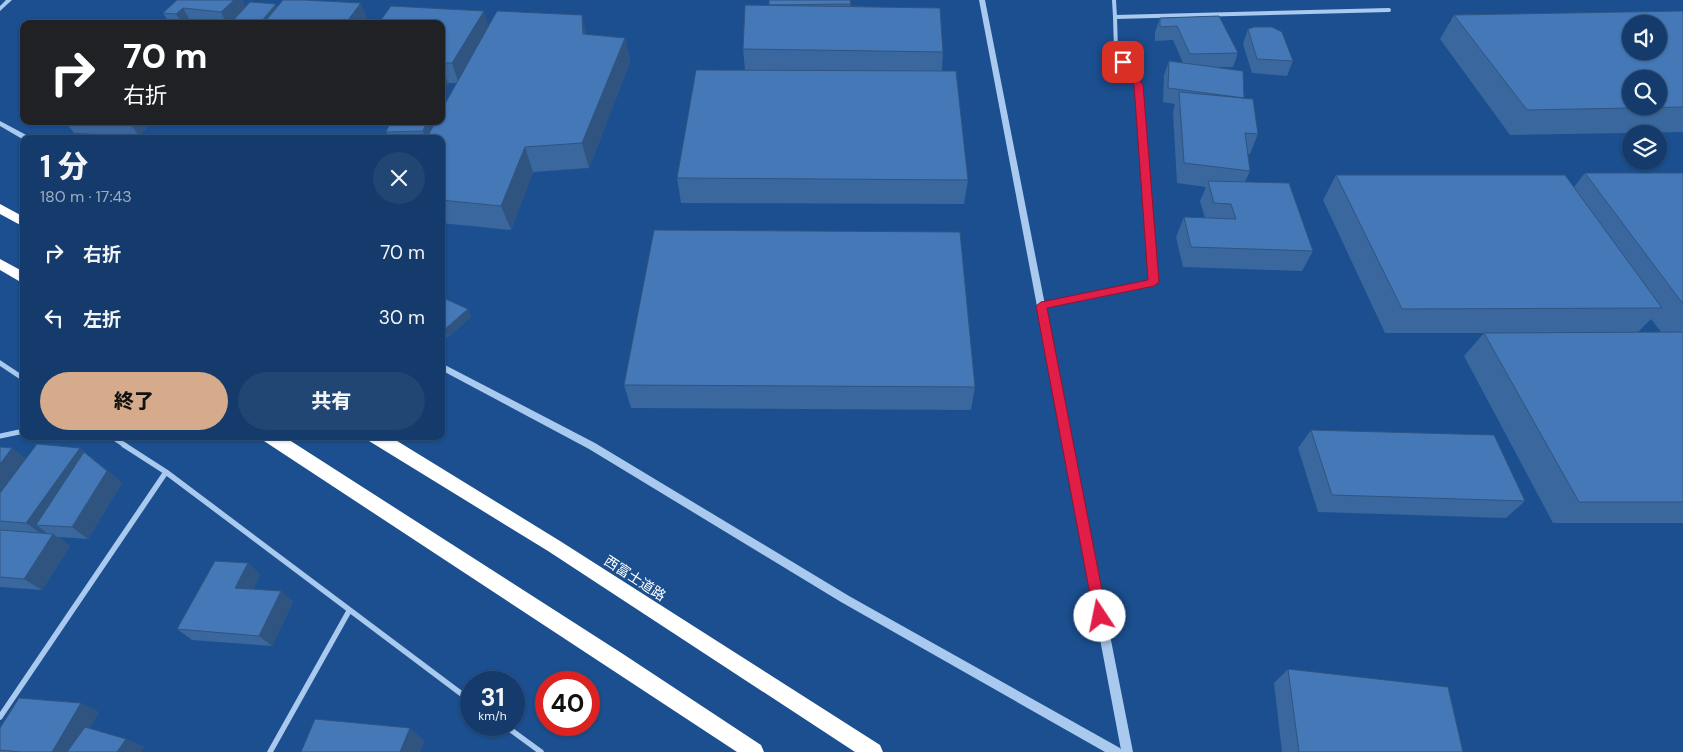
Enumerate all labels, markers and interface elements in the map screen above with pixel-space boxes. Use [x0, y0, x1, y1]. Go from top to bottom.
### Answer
map controls [1622, 15, 1667, 170]
button: sound [1622, 15, 1667, 60]
text: 70 m [123, 33, 207, 79]
icon: right [40, 40, 105, 105]
pin [1102, 41, 1144, 83]
icon: arrive [1109, 48, 1137, 76]
button: search [1622, 70, 1667, 115]
text: 右折 [123, 81, 167, 110]
button: layers [1622, 125, 1667, 170]
text: 1 分 [40, 147, 88, 186]
button: close [373, 152, 425, 204]
text: 180 m · 17:43 [40, 186, 132, 207]
icon: right [40, 239, 68, 267]
text: 70 m [380, 240, 425, 265]
text: 右折 [83, 242, 121, 267]
icon: left [40, 304, 68, 332]
text: 30 m [379, 305, 425, 330]
text: 左折 [83, 307, 121, 332]
button: 終了 [40, 372, 228, 430]
button: 共有 [238, 372, 425, 430]
street label: 西富士道路 [601, 551, 669, 605]
position arrow [1073, 589, 1125, 641]
speed limit sign: 40 [535, 671, 600, 736]
text: 31 [480, 681, 504, 714]
text: km/h [478, 708, 507, 724]

